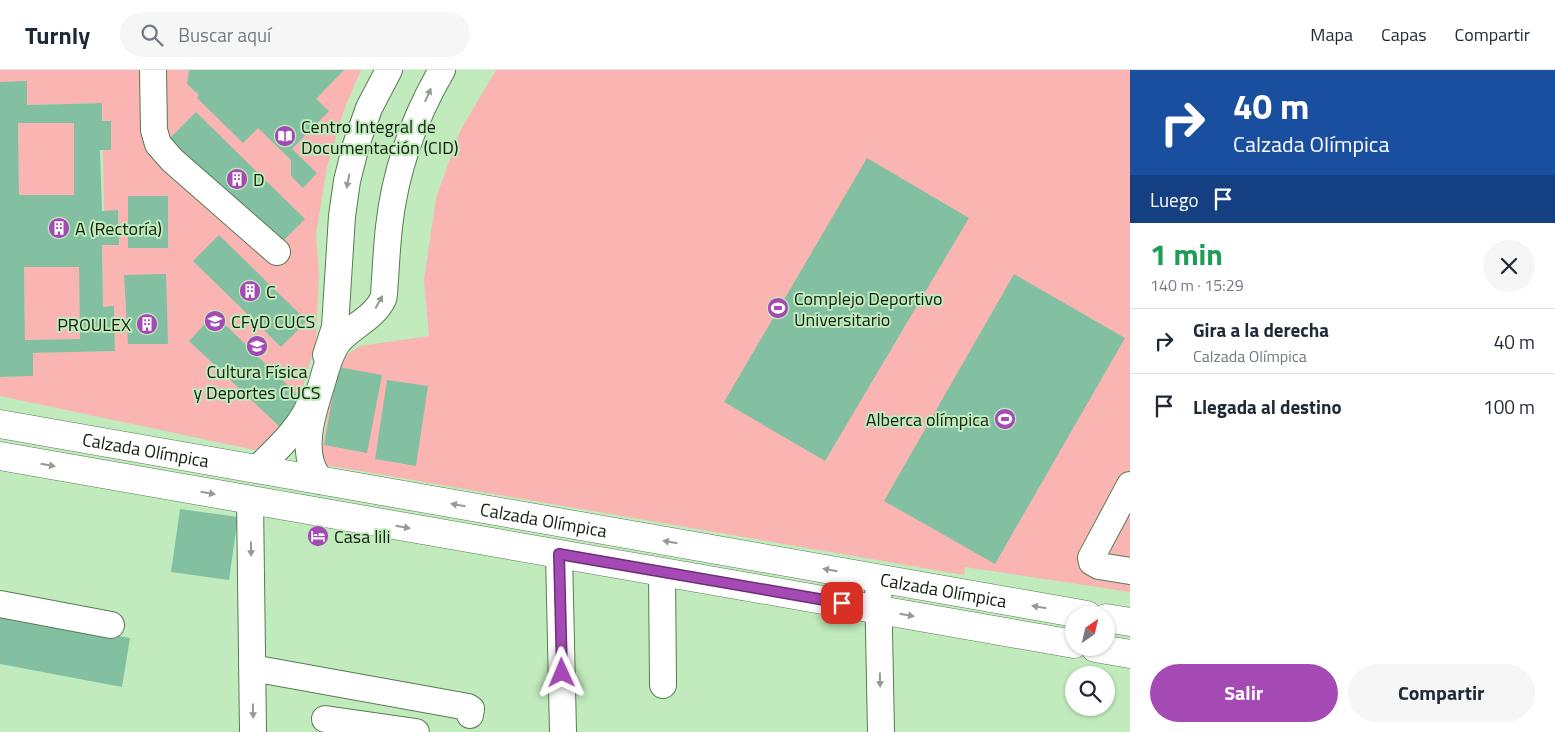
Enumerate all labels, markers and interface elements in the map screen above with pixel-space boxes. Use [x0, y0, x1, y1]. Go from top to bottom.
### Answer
search box [120, 12, 470, 57]
text: Turnly [25, 17, 90, 53]
text: Buscar aquí [178, 20, 271, 49]
icon: search [138, 21, 166, 49]
text: Mapa [1310, 21, 1353, 48]
text: Capas [1381, 21, 1427, 48]
text: Compartir [1455, 21, 1530, 48]
text: 40 m [1233, 79, 1309, 133]
one-way arrow [425, 88, 433, 102]
icon: right [1150, 90, 1215, 155]
place label: Centro Integral de Documentación (CID) [301, 113, 458, 161]
library icon: Centro Integral de Documentación (CID) [273, 124, 297, 148]
text: Calzada Olímpica [1233, 127, 1389, 161]
place label: D [253, 166, 265, 193]
building icon: D [225, 167, 249, 191]
one-way arrow [343, 173, 351, 189]
text: Luego [1150, 185, 1199, 214]
icon: arrive [1209, 185, 1237, 213]
place label: A (Rectoría) [75, 215, 162, 242]
building icon: A (Rectoría) [47, 216, 71, 240]
text: 1 min [1150, 231, 1223, 277]
button: close [1483, 240, 1535, 292]
text: 140 m · 15:29 [1150, 273, 1244, 297]
place label: C [266, 278, 276, 305]
building icon: C [238, 279, 262, 303]
place label: Complejo Deportivo Universitario [794, 285, 942, 333]
one-way arrow [375, 294, 383, 309]
sports icon: Complejo Deportivo Universitario [766, 296, 790, 320]
place label: CFyD CUCS [231, 308, 315, 335]
school or university icon: CFyD CUCS [203, 309, 227, 333]
place label: PROULEX [57, 311, 131, 338]
building icon: PROULEX [135, 312, 159, 336]
text: Gira a la derecha [1193, 315, 1329, 344]
icon: right [1150, 327, 1178, 355]
text: 40 m [1494, 327, 1535, 356]
school or university icon: Cultura Física y Deportes CUCS [245, 334, 269, 358]
text: Calzada Olímpica [1193, 344, 1307, 368]
place label: Cultura Física y Deportes CUCS [193, 358, 321, 406]
icon: arrive [1150, 392, 1178, 420]
text: Llegada al destino [1193, 392, 1342, 421]
text: 100 m [1483, 392, 1535, 421]
place label: Alberca olímpica [866, 406, 989, 433]
sports icon: Alberca olímpica [993, 407, 1017, 431]
street label: Calzada Olímpica [80, 425, 211, 474]
one-way arrow [40, 461, 56, 469]
one-way arrow [200, 489, 216, 497]
street label: Calzada Olímpica [478, 495, 609, 544]
one-way arrow [450, 501, 466, 509]
place label: Casa lili [334, 523, 390, 550]
one-way arrow [395, 523, 411, 531]
hotel icon: Casa lili [306, 524, 330, 548]
one-way arrow [662, 538, 678, 546]
one-way arrow [247, 541, 255, 557]
street label: Calzada Olímpica [878, 565, 1009, 614]
one-way arrow [822, 566, 838, 574]
pin [821, 582, 863, 624]
icon: arrive [828, 589, 856, 617]
one-way arrow [1031, 602, 1047, 610]
north arrow [1065, 606, 1115, 656]
map controls [1065, 606, 1115, 716]
one-way arrow [900, 611, 916, 619]
position arrow [535, 646, 587, 698]
button: Salir [1150, 664, 1338, 722]
button: Compartir [1348, 664, 1535, 722]
button: search [1065, 666, 1115, 716]
one-way arrow [876, 672, 884, 688]
one-way arrow [249, 703, 257, 719]

